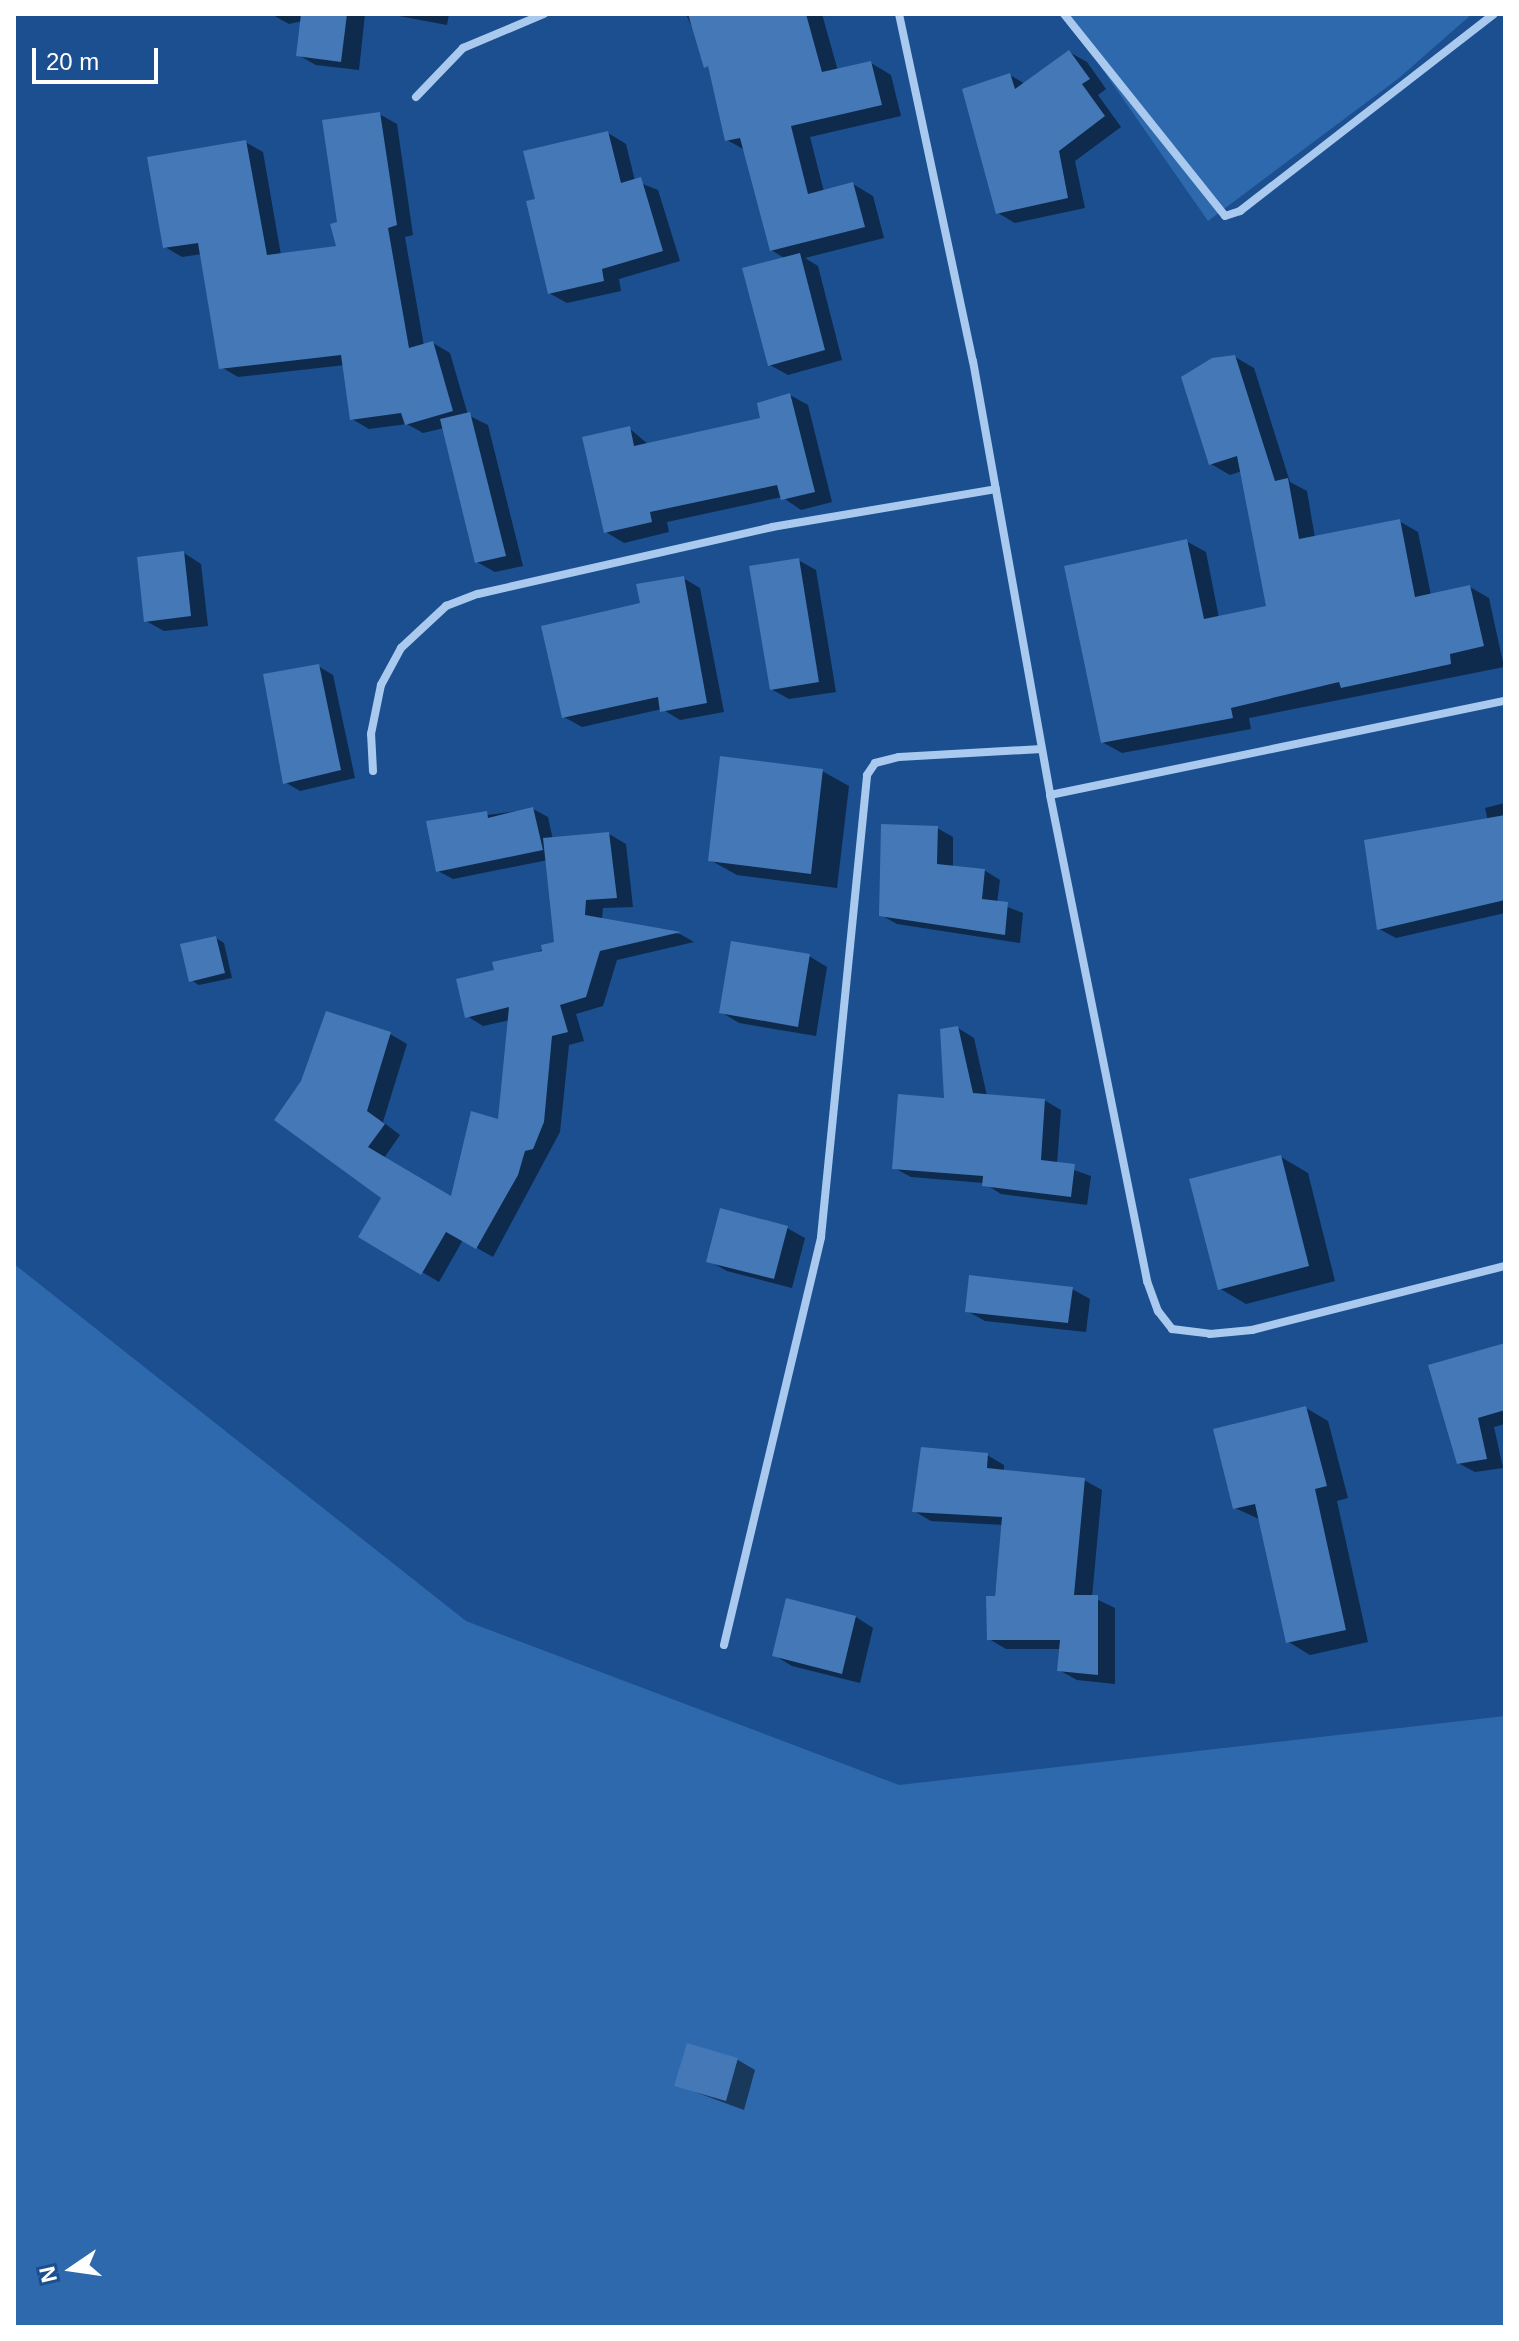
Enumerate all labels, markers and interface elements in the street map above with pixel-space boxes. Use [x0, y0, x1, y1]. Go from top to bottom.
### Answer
scale bar [36, 32, 162, 82]
text: 20 m [46, 48, 99, 75]
north arrow [32, 2229, 112, 2309]
text: N [34, 2264, 62, 2285]

